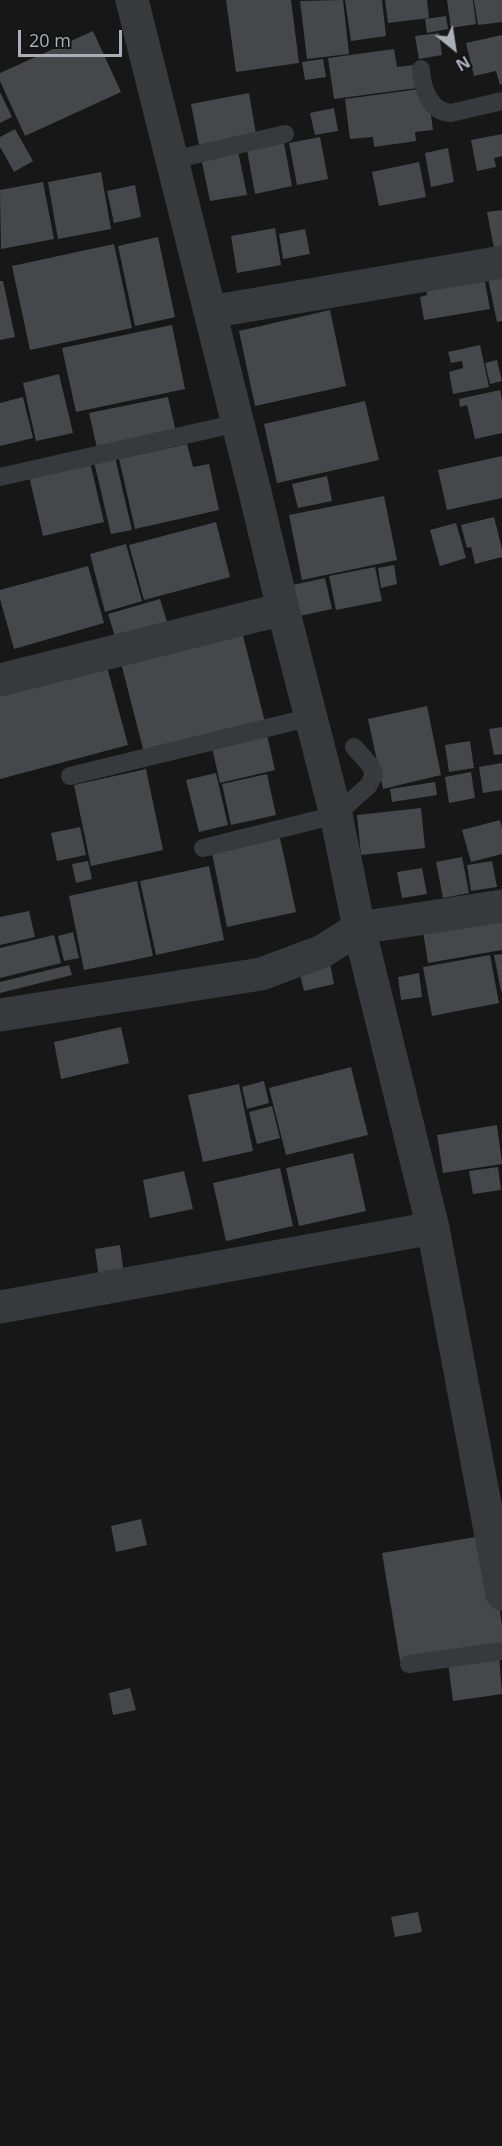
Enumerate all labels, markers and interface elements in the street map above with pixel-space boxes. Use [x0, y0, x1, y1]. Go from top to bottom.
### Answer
scale bar [21, 18, 124, 56]
north arrow [424, 18, 484, 78]
text: 20 m [29, 28, 71, 52]
text: N [452, 51, 474, 76]

